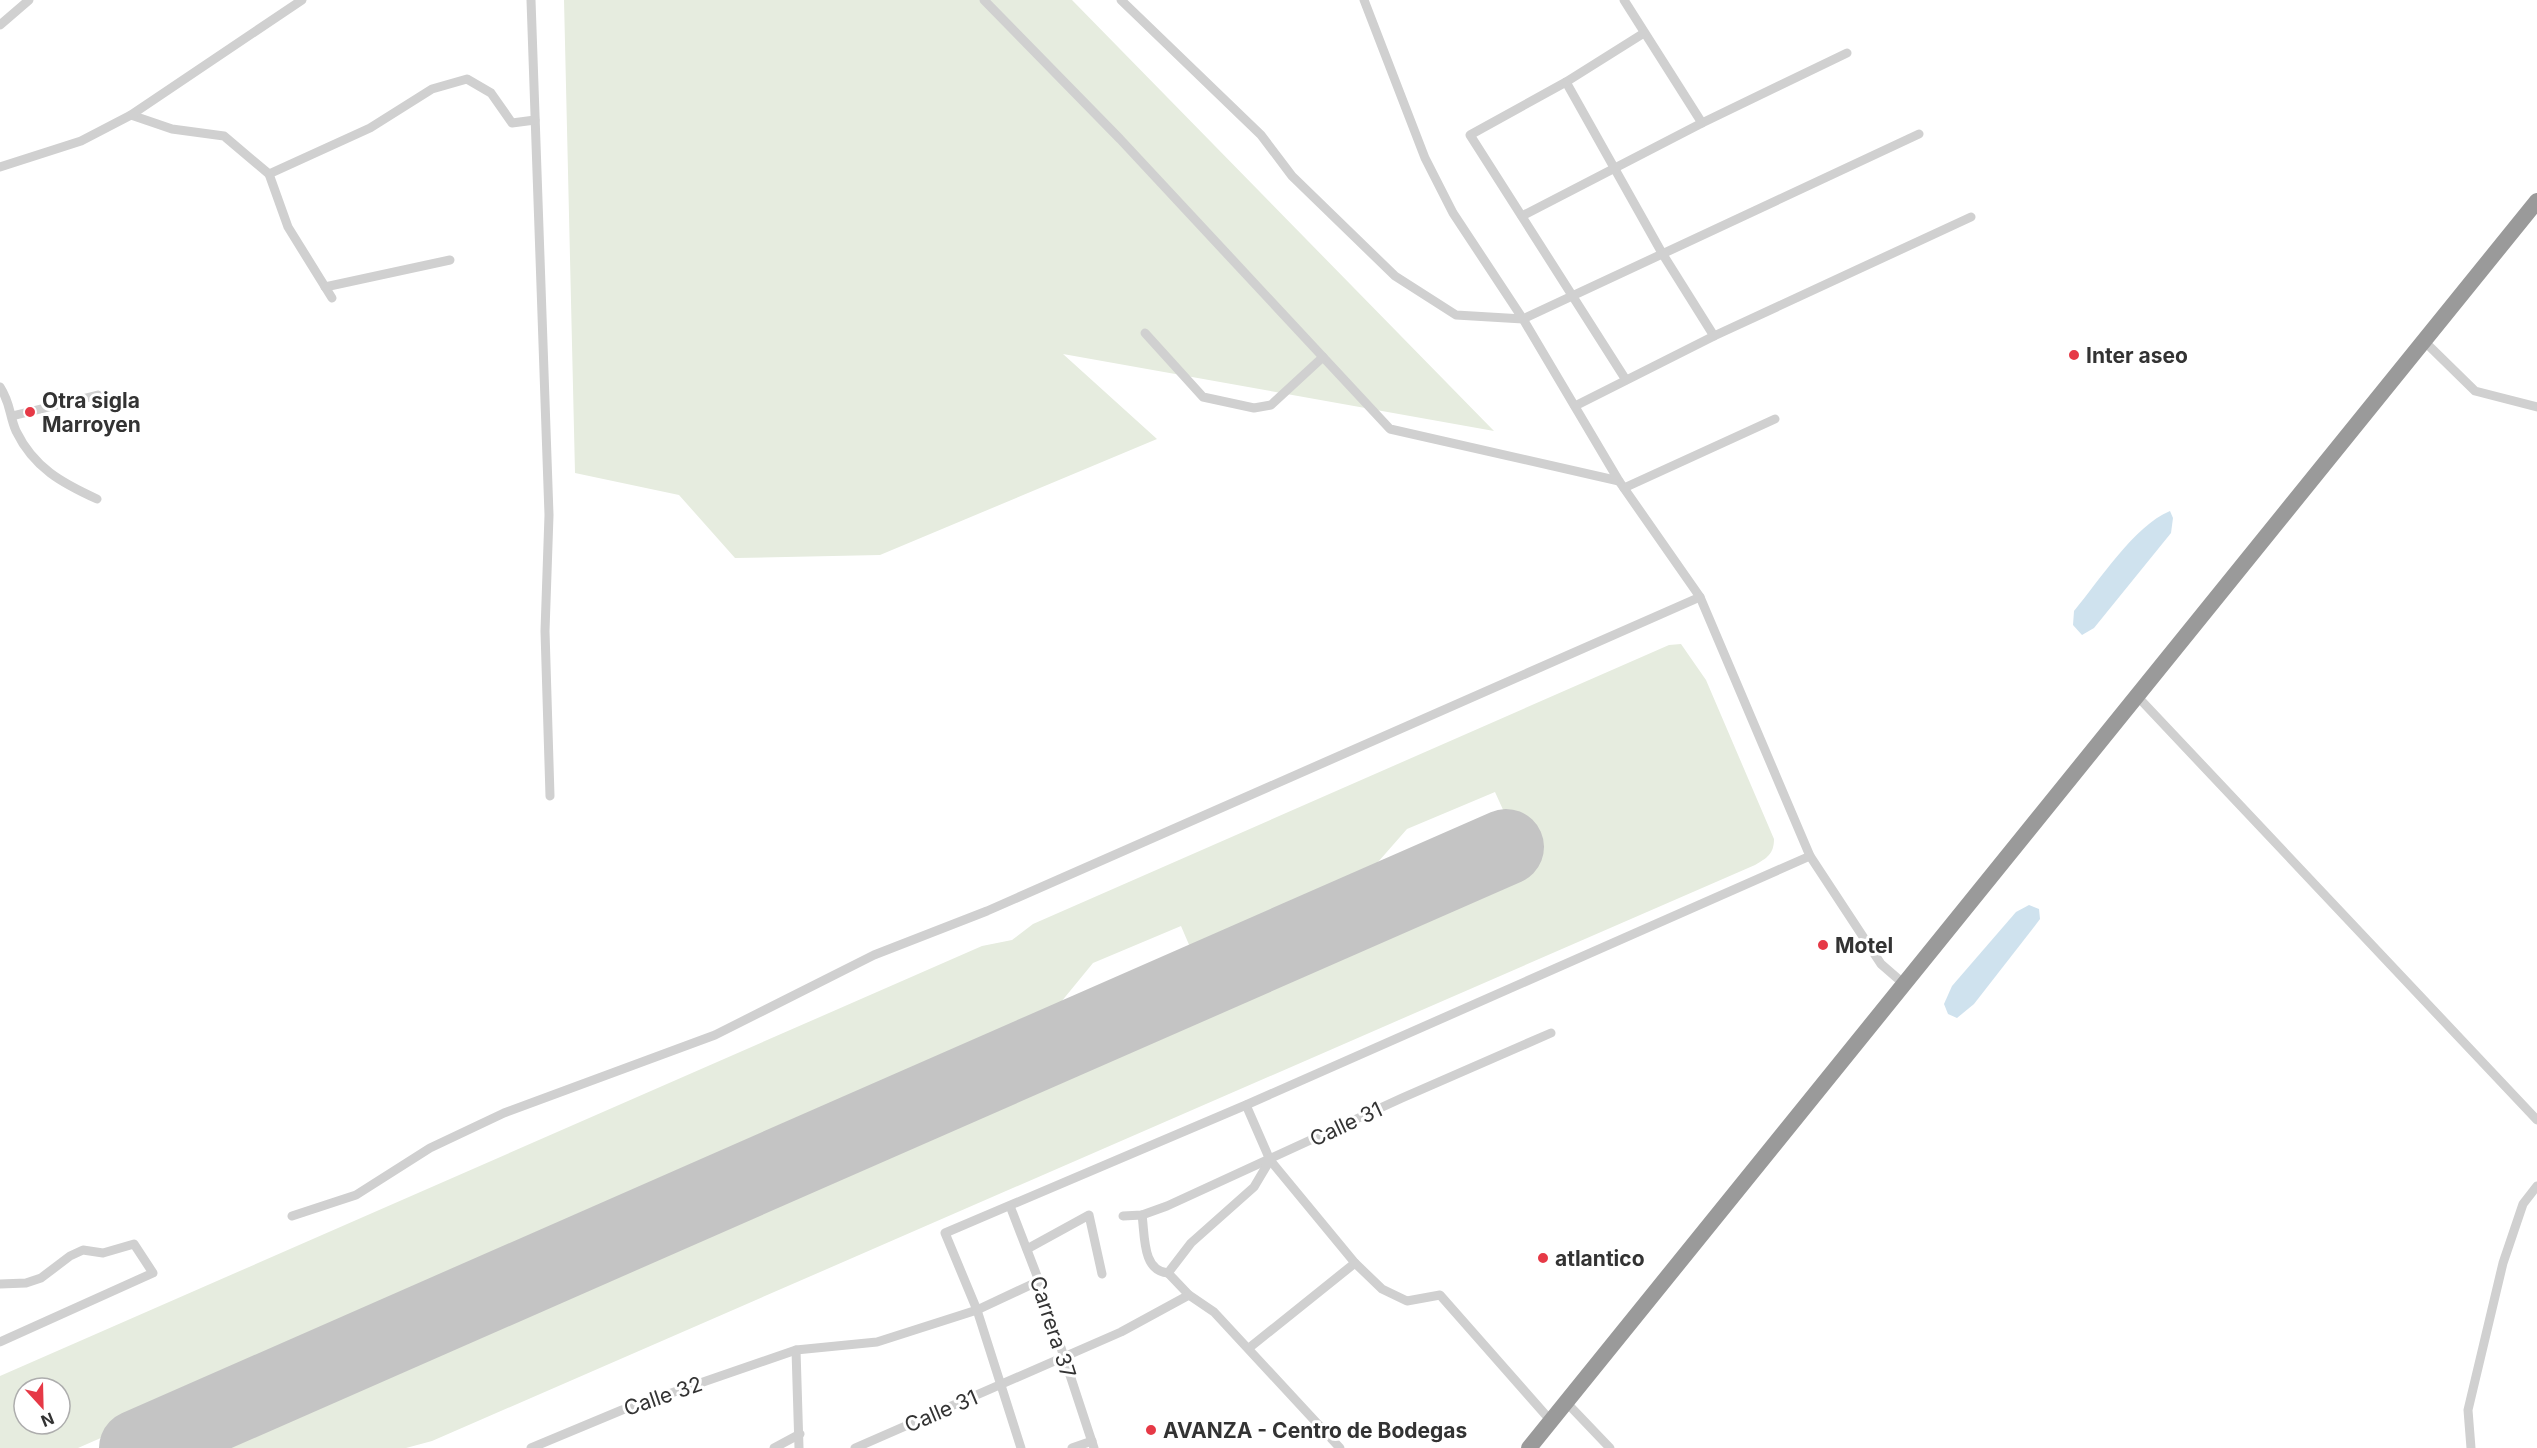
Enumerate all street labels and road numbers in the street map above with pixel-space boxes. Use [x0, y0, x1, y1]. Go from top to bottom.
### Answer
street label: Calle 31 [1306, 1096, 1386, 1152]
street label: Carrera 37 [1025, 1273, 1081, 1381]
street label: Calle 32 [621, 1371, 705, 1421]
street label: Calle 31 [901, 1384, 981, 1438]

